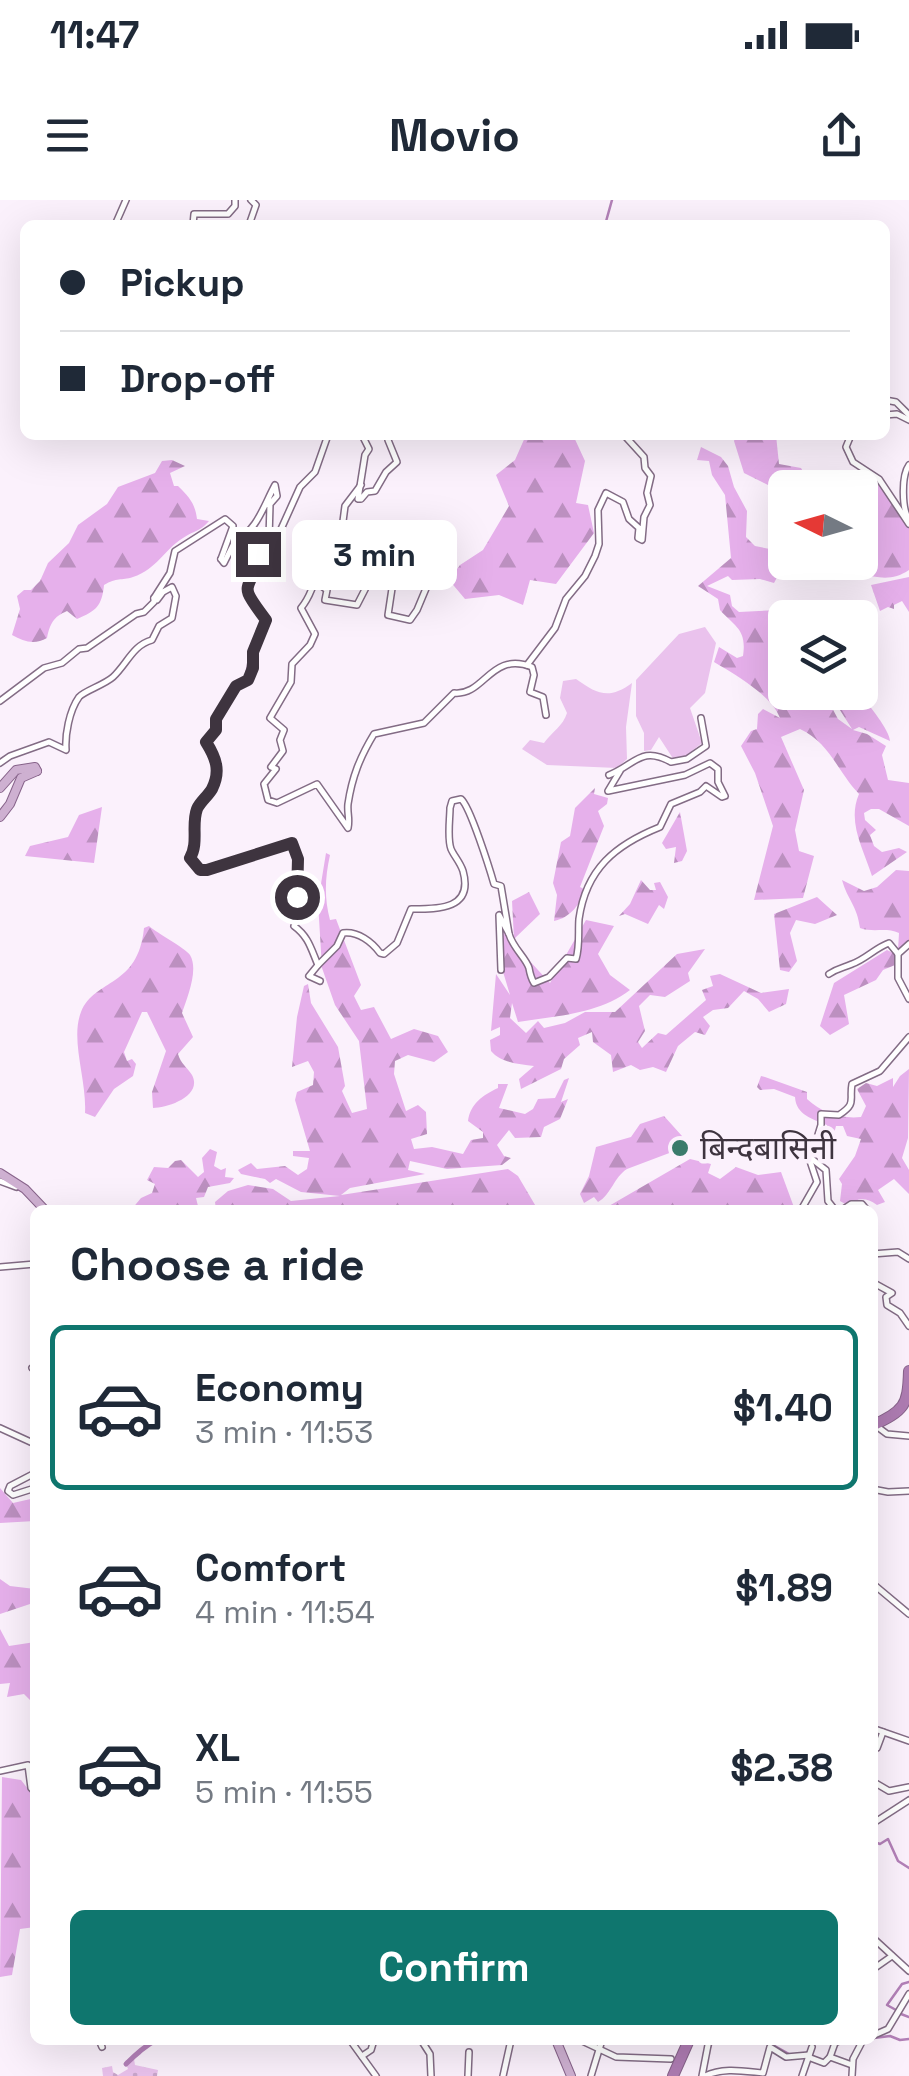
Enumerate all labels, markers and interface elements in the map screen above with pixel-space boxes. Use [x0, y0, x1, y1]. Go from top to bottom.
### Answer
text: 11:47 [50, 11, 139, 59]
text: Movio [389, 107, 520, 164]
icon: menu [40, 108, 95, 163]
icon: share [814, 108, 869, 163]
text: Pickup [120, 259, 244, 307]
text: Drop-off [120, 355, 275, 403]
north arrow [768, 470, 878, 580]
map controls [768, 470, 878, 710]
callout: 3 min [293, 519, 458, 589]
route end [236, 532, 281, 577]
text: 3 min [333, 535, 416, 575]
button: layers [768, 600, 878, 710]
route start [275, 875, 320, 920]
place label: बिन्दबासिनी [700, 1128, 837, 1168]
marker: बिन्दबासिनी [669, 1137, 691, 1159]
text: Choose a ride [70, 1236, 365, 1293]
icon: car [75, 1363, 165, 1453]
text: Economy [195, 1364, 364, 1412]
text: $1.40 [733, 1384, 833, 1432]
text: 3 min · 11:53 [195, 1412, 373, 1452]
icon: car [75, 1543, 165, 1633]
text: Comfort [195, 1544, 346, 1592]
text: $1.89 [735, 1564, 833, 1612]
text: 4 min · 11:54 [195, 1592, 375, 1632]
icon: car [75, 1723, 165, 1813]
text: XL [195, 1724, 240, 1772]
text: $2.38 [730, 1744, 833, 1792]
text: 5 min · 11:55 [195, 1772, 373, 1812]
button: Confirm [70, 1910, 838, 2025]

